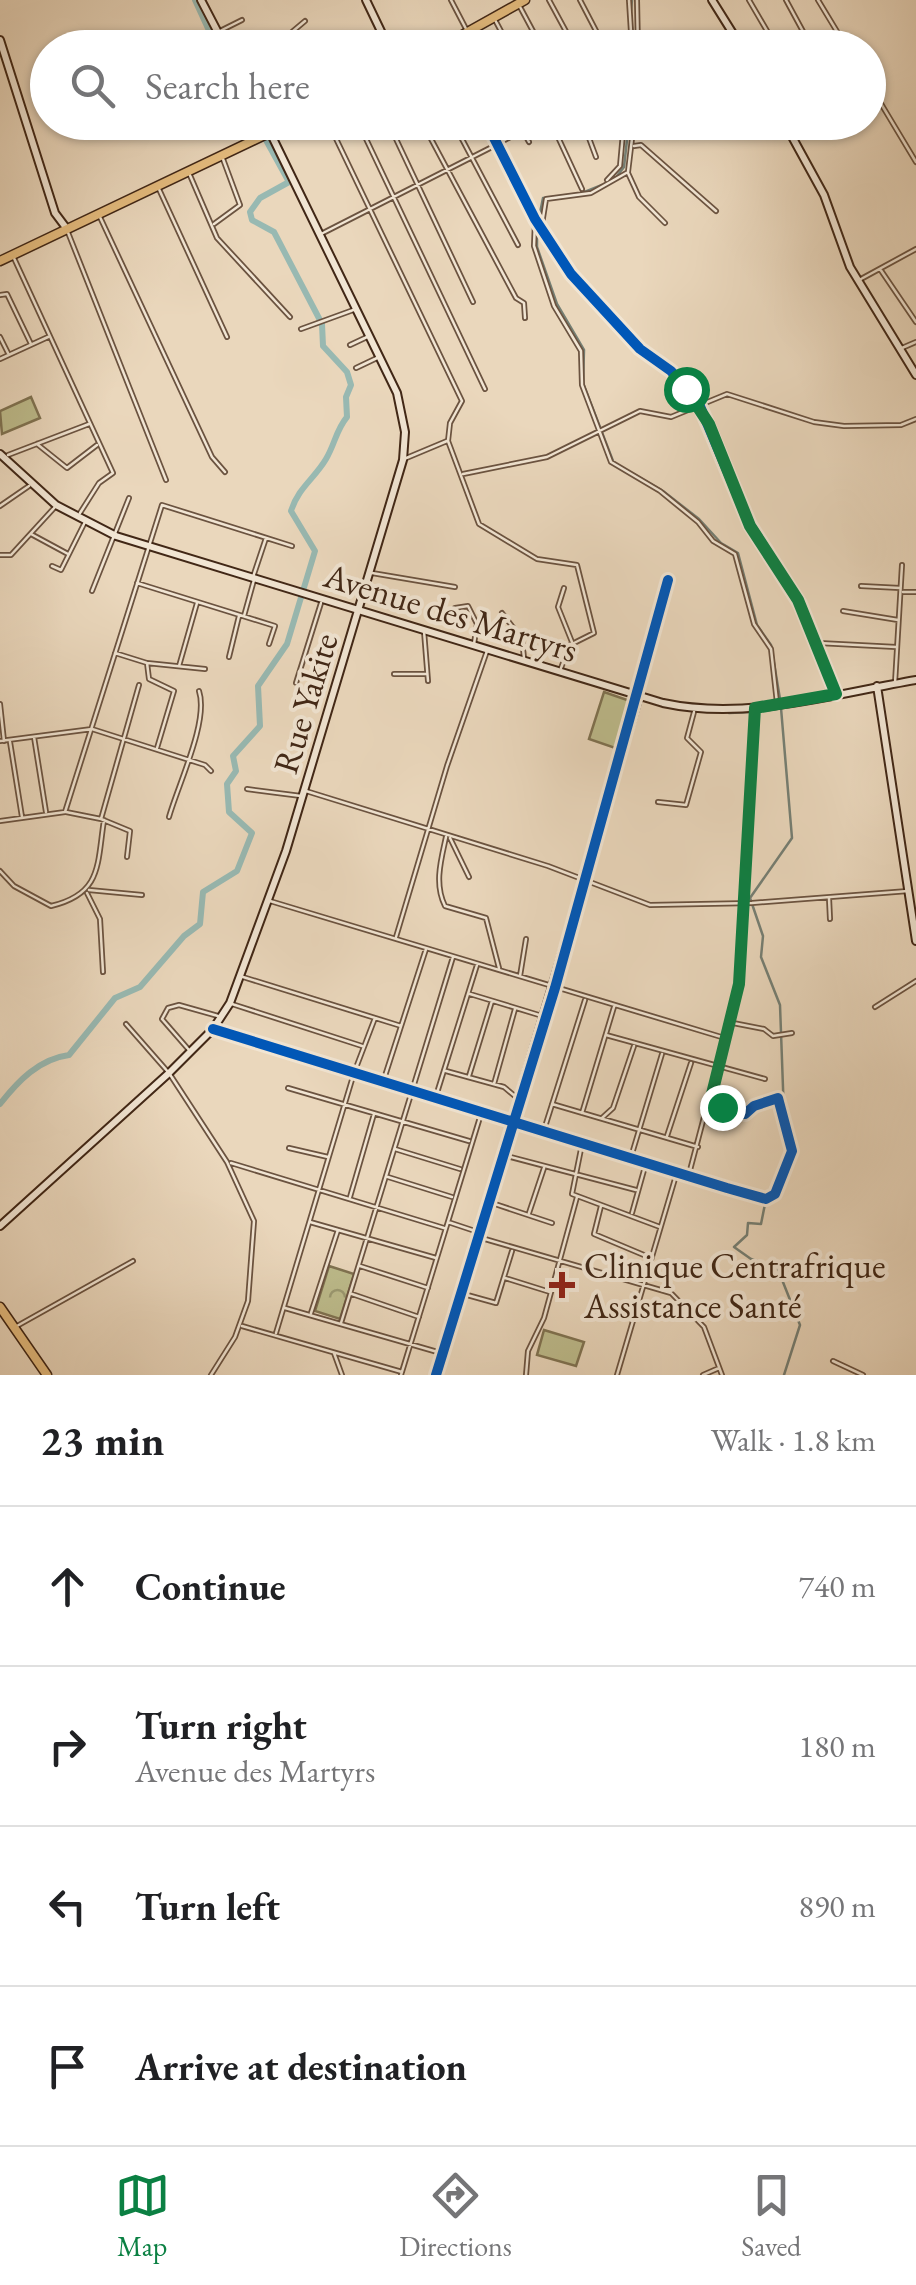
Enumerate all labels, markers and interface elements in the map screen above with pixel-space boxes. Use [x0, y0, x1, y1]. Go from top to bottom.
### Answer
search box [30, 30, 886, 140]
icon: search [65, 58, 120, 113]
text: Search here [145, 61, 310, 110]
route start [664, 367, 710, 413]
street label: Avenue des Martyrs [318, 552, 583, 672]
street label: Rue Yakite [262, 627, 348, 779]
route end [700, 1085, 746, 1131]
place label: Clinique Centrafrique Assistance Santé [583, 1243, 886, 1328]
marker: Clinique Centrafrique Assistance Santé [549, 1272, 575, 1298]
text: 23 min [40, 1413, 164, 1468]
text: Walk · 1.8 km [711, 1419, 876, 1461]
icon: ahead [40, 1559, 95, 1614]
text: Continue [135, 1562, 286, 1611]
text: 740 m [799, 1565, 876, 1607]
text: Turn right [135, 1701, 307, 1750]
icon: right [40, 1719, 95, 1774]
text: 180 m [799, 1725, 876, 1767]
text: Avenue des Martyrs [135, 1750, 375, 1792]
icon: left [40, 1879, 95, 1934]
text: Turn left [135, 1882, 280, 1931]
text: 890 m [799, 1885, 876, 1927]
icon: arrive [40, 2039, 95, 2094]
text: Arrive at destination [135, 2042, 467, 2091]
tab: Map [115, 2168, 170, 2264]
tab: Directions [399, 2168, 512, 2264]
tab: Saved [741, 2168, 801, 2264]

